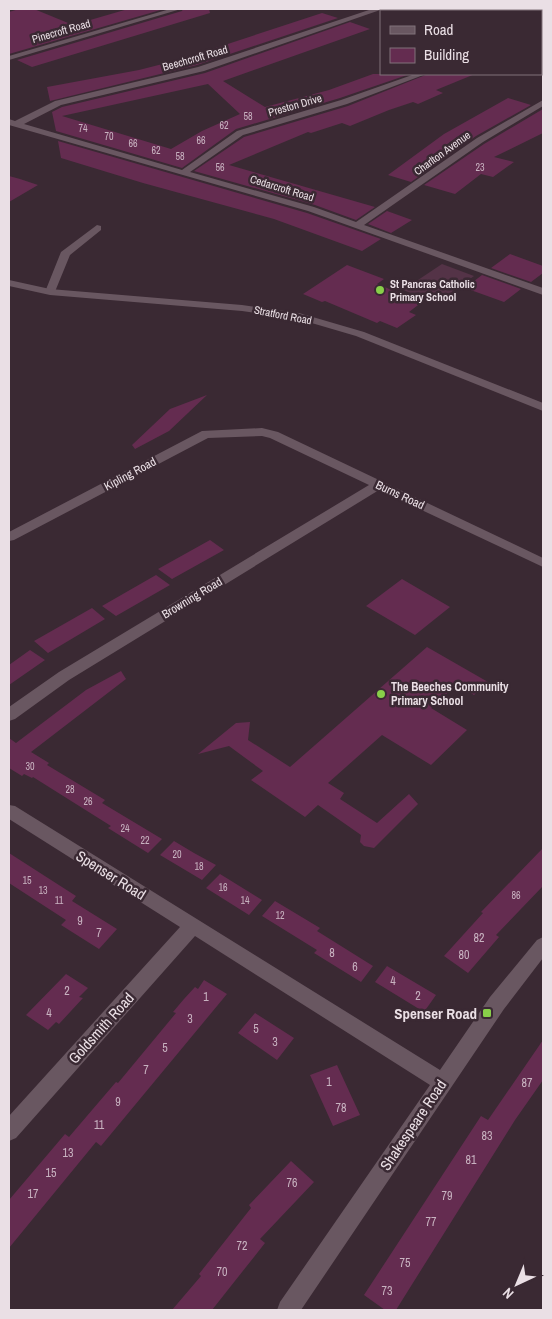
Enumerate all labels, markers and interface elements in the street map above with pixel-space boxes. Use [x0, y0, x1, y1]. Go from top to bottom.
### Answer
legend [380, 10, 542, 75]
street label: Pinecroft Road [30, 16, 92, 46]
text: Road [424, 19, 453, 40]
street label: Beechcroft Road [161, 42, 229, 74]
text: Building [424, 44, 469, 65]
street label: Preston Drive [267, 91, 323, 119]
house number: 58 [243, 110, 253, 123]
house number: 62 [219, 119, 229, 132]
house number: 74 [78, 122, 88, 135]
street label: Charlton Avenue [411, 128, 473, 178]
house number: 70 [104, 130, 114, 143]
house number: 66 [196, 134, 206, 147]
house number: 66 [128, 137, 138, 150]
house number: 62 [151, 144, 161, 157]
house number: 58 [175, 150, 185, 163]
house number: 56 [215, 161, 225, 174]
house number: 23 [475, 161, 485, 174]
street label: Cedarcroft Road [248, 172, 316, 204]
place label: St Pancras Catholic Primary School [390, 277, 475, 304]
marker: St Pancras Catholic Primary School [374, 284, 386, 296]
street label: Stratford Road [253, 303, 313, 327]
street label: Kipling Road [101, 454, 159, 494]
street label: Burns Road [373, 477, 427, 513]
street label: Browning Road [159, 574, 225, 622]
place label: The Beeches Community Primary School [391, 679, 509, 709]
marker: The Beeches Community Primary School [375, 688, 387, 700]
house number: 30 [25, 760, 35, 773]
house number: 28 [65, 783, 75, 796]
house number: 26 [83, 795, 93, 808]
house number: 24 [120, 822, 130, 835]
house number: 22 [140, 834, 150, 847]
street label: Spenser Road [72, 845, 150, 905]
house number: 20 [172, 848, 182, 861]
house number: 18 [194, 860, 204, 873]
house number: 15 [22, 874, 32, 887]
house number: 16 [218, 881, 228, 894]
house number: 13 [38, 884, 48, 897]
house number: 86 [511, 889, 521, 902]
house number: 11 [55, 894, 64, 907]
house number: 14 [240, 894, 250, 907]
house number: 12 [275, 909, 285, 922]
house number: 9 [77, 913, 83, 929]
house number: 7 [96, 925, 102, 941]
house number: 82 [474, 930, 484, 946]
house number: 8 [329, 945, 335, 961]
house number: 80 [459, 947, 469, 963]
house number: 6 [352, 959, 358, 975]
house number: 4 [390, 973, 396, 989]
house number: 2 [64, 983, 70, 999]
street label: Goldsmith Road [63, 988, 139, 1068]
house number: 2 [415, 988, 421, 1004]
house number: 1 [203, 989, 209, 1005]
place label: Spenser Road [394, 1003, 477, 1024]
house number: 4 [46, 1005, 52, 1021]
marker: Spenser Road [481, 1007, 493, 1019]
house number: 3 [187, 1011, 193, 1027]
house number: 5 [253, 1021, 259, 1037]
house number: 3 [272, 1034, 278, 1050]
house number: 5 [162, 1040, 168, 1056]
house number: 7 [143, 1062, 149, 1078]
house number: 1 [326, 1074, 332, 1090]
street label: Shakespeare Road [375, 1075, 451, 1175]
house number: 87 [522, 1075, 533, 1091]
house number: 9 [115, 1094, 121, 1110]
house number: 78 [336, 1100, 346, 1116]
house number: 11 [94, 1117, 105, 1133]
house number: 83 [482, 1128, 492, 1144]
house number: 13 [63, 1145, 73, 1161]
house number: 81 [466, 1152, 477, 1168]
house number: 15 [46, 1165, 57, 1181]
house number: 76 [287, 1175, 297, 1191]
house number: 17 [28, 1186, 39, 1202]
house number: 79 [442, 1188, 452, 1204]
house number: 77 [426, 1214, 437, 1230]
house number: 72 [237, 1238, 247, 1254]
house number: 75 [400, 1255, 411, 1271]
north arrow [492, 1259, 542, 1309]
house number: 70 [217, 1264, 227, 1280]
house number: 73 [382, 1283, 392, 1299]
text: N [499, 1284, 517, 1303]

